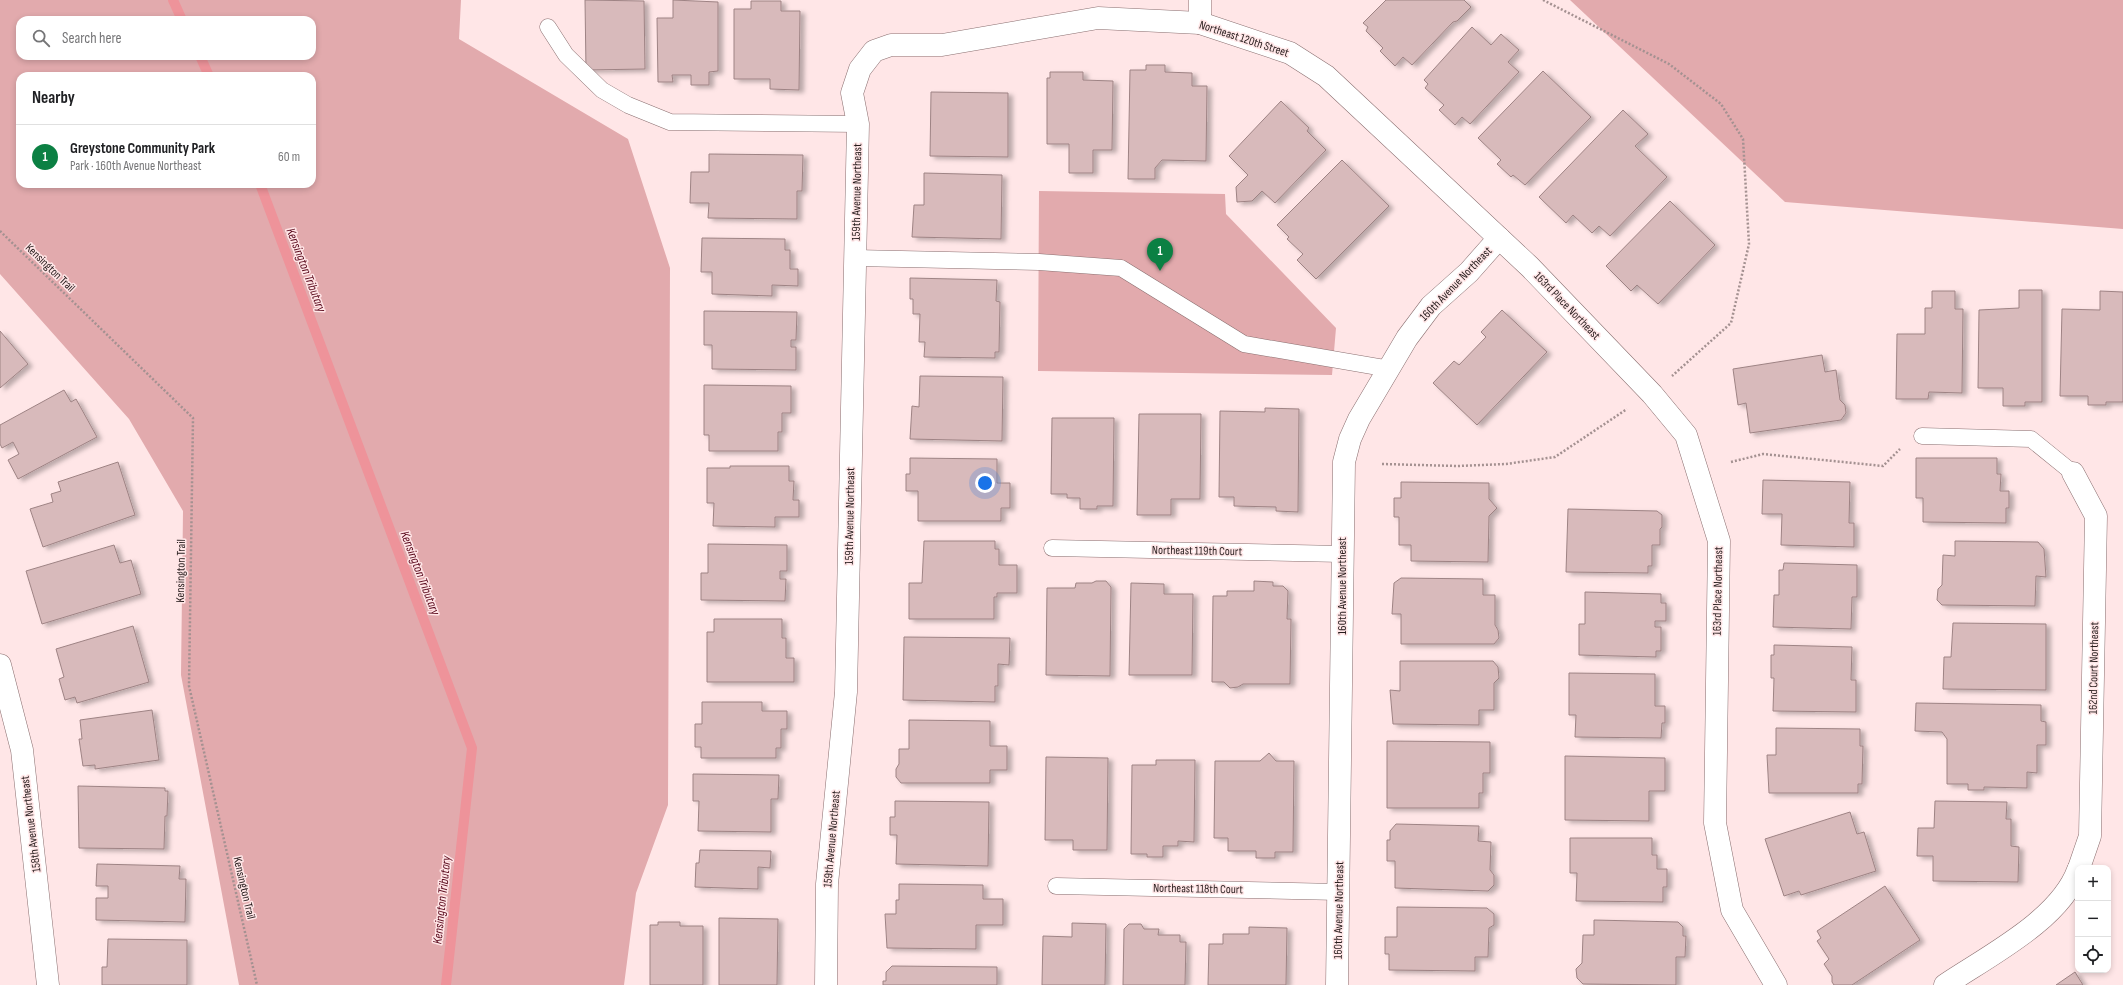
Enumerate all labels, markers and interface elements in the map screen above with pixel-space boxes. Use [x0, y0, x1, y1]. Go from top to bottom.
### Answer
search box [16, 16, 316, 60]
street label: Northeast 120th Street [1197, 17, 1291, 61]
icon: search [30, 27, 52, 49]
text: Search here [62, 29, 122, 48]
text: Nearby [32, 88, 75, 108]
text: Greystone Community Park [70, 139, 215, 158]
street label: 159th Avenue Northeast [849, 143, 865, 241]
text: 1 [42, 149, 48, 165]
text: 60 m [278, 149, 300, 165]
text: Park · 160th Avenue Northeast [70, 158, 202, 174]
water label: Kensington Tributary [283, 226, 330, 315]
pin: 1 [1147, 238, 1173, 271]
street label: Kensington Trail [22, 241, 78, 295]
street label: 160th Avenue Northeast [1417, 243, 1496, 324]
street label: 163rd Place Northeast [1531, 269, 1604, 343]
street label: 159th Avenue Northeast [842, 467, 858, 565]
your location [975, 473, 995, 493]
water label: Kensington Tributary [397, 529, 444, 618]
street label: 160th Avenue Northeast [1335, 537, 1350, 635]
street label: Kensington Trail [173, 539, 189, 603]
street label: Northeast 119th Court [1152, 543, 1243, 559]
street label: 163rd Place Northeast [1710, 546, 1726, 636]
street label: 162nd Court Northeast [2086, 621, 2102, 714]
street label: 158th Avenue Northeast [18, 775, 44, 873]
street label: 159th Avenue Northeast [820, 790, 844, 888]
water label: Kensington Tributary [429, 854, 455, 945]
street label: Kensington Trail [230, 855, 258, 921]
street label: 160th Avenue Northeast [1331, 861, 1347, 959]
map controls [2075, 865, 2111, 973]
button: + [2075, 865, 2111, 901]
street label: Northeast 118th Court [1153, 881, 1244, 897]
button: − [2075, 901, 2111, 937]
button: locate [2075, 937, 2111, 973]

